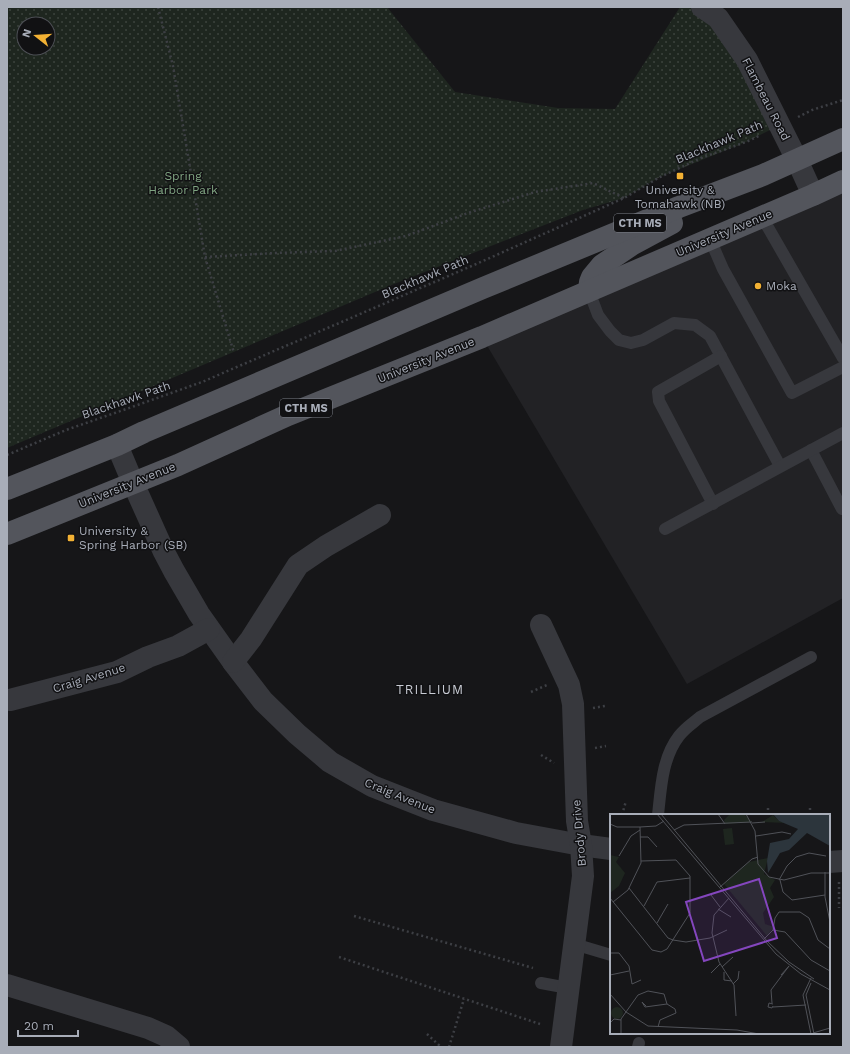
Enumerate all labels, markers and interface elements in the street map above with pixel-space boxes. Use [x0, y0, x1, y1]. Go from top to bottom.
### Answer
north arrow [16, 16, 56, 56]
text: N [20, 27, 34, 39]
street label: Flambeau Road [739, 55, 793, 143]
street label: Blackhawk Path [674, 117, 764, 167]
park label: Spring Harbor Park [148, 169, 218, 197]
marker: University & Tomahawk (NB) [675, 171, 685, 181]
place label: University & Tomahawk (NB) [635, 183, 725, 211]
street label: University Avenue [674, 206, 774, 260]
road number: CTH MS [614, 214, 666, 232]
street label: Blackhawk Path [380, 252, 470, 302]
place label: Moka [766, 279, 797, 293]
marker: Moka [753, 281, 763, 291]
street label: University Avenue [375, 334, 477, 386]
street label: Blackhawk Path [80, 378, 172, 422]
road number: CTH MS [280, 399, 332, 417]
street label: University Avenue [76, 459, 178, 511]
place label: University & Spring Harbor (SB) [79, 524, 187, 552]
marker: University & Spring Harbor (SB) [66, 533, 76, 543]
street label: Craig Avenue [51, 660, 127, 696]
district label: TRILLIUM [396, 682, 464, 697]
street label: Craig Avenue [362, 775, 438, 817]
street label: Brody Drive [569, 799, 589, 867]
inset map [610, 814, 830, 1034]
scale bar [18, 1012, 78, 1038]
text: 20 m [24, 1019, 54, 1033]

